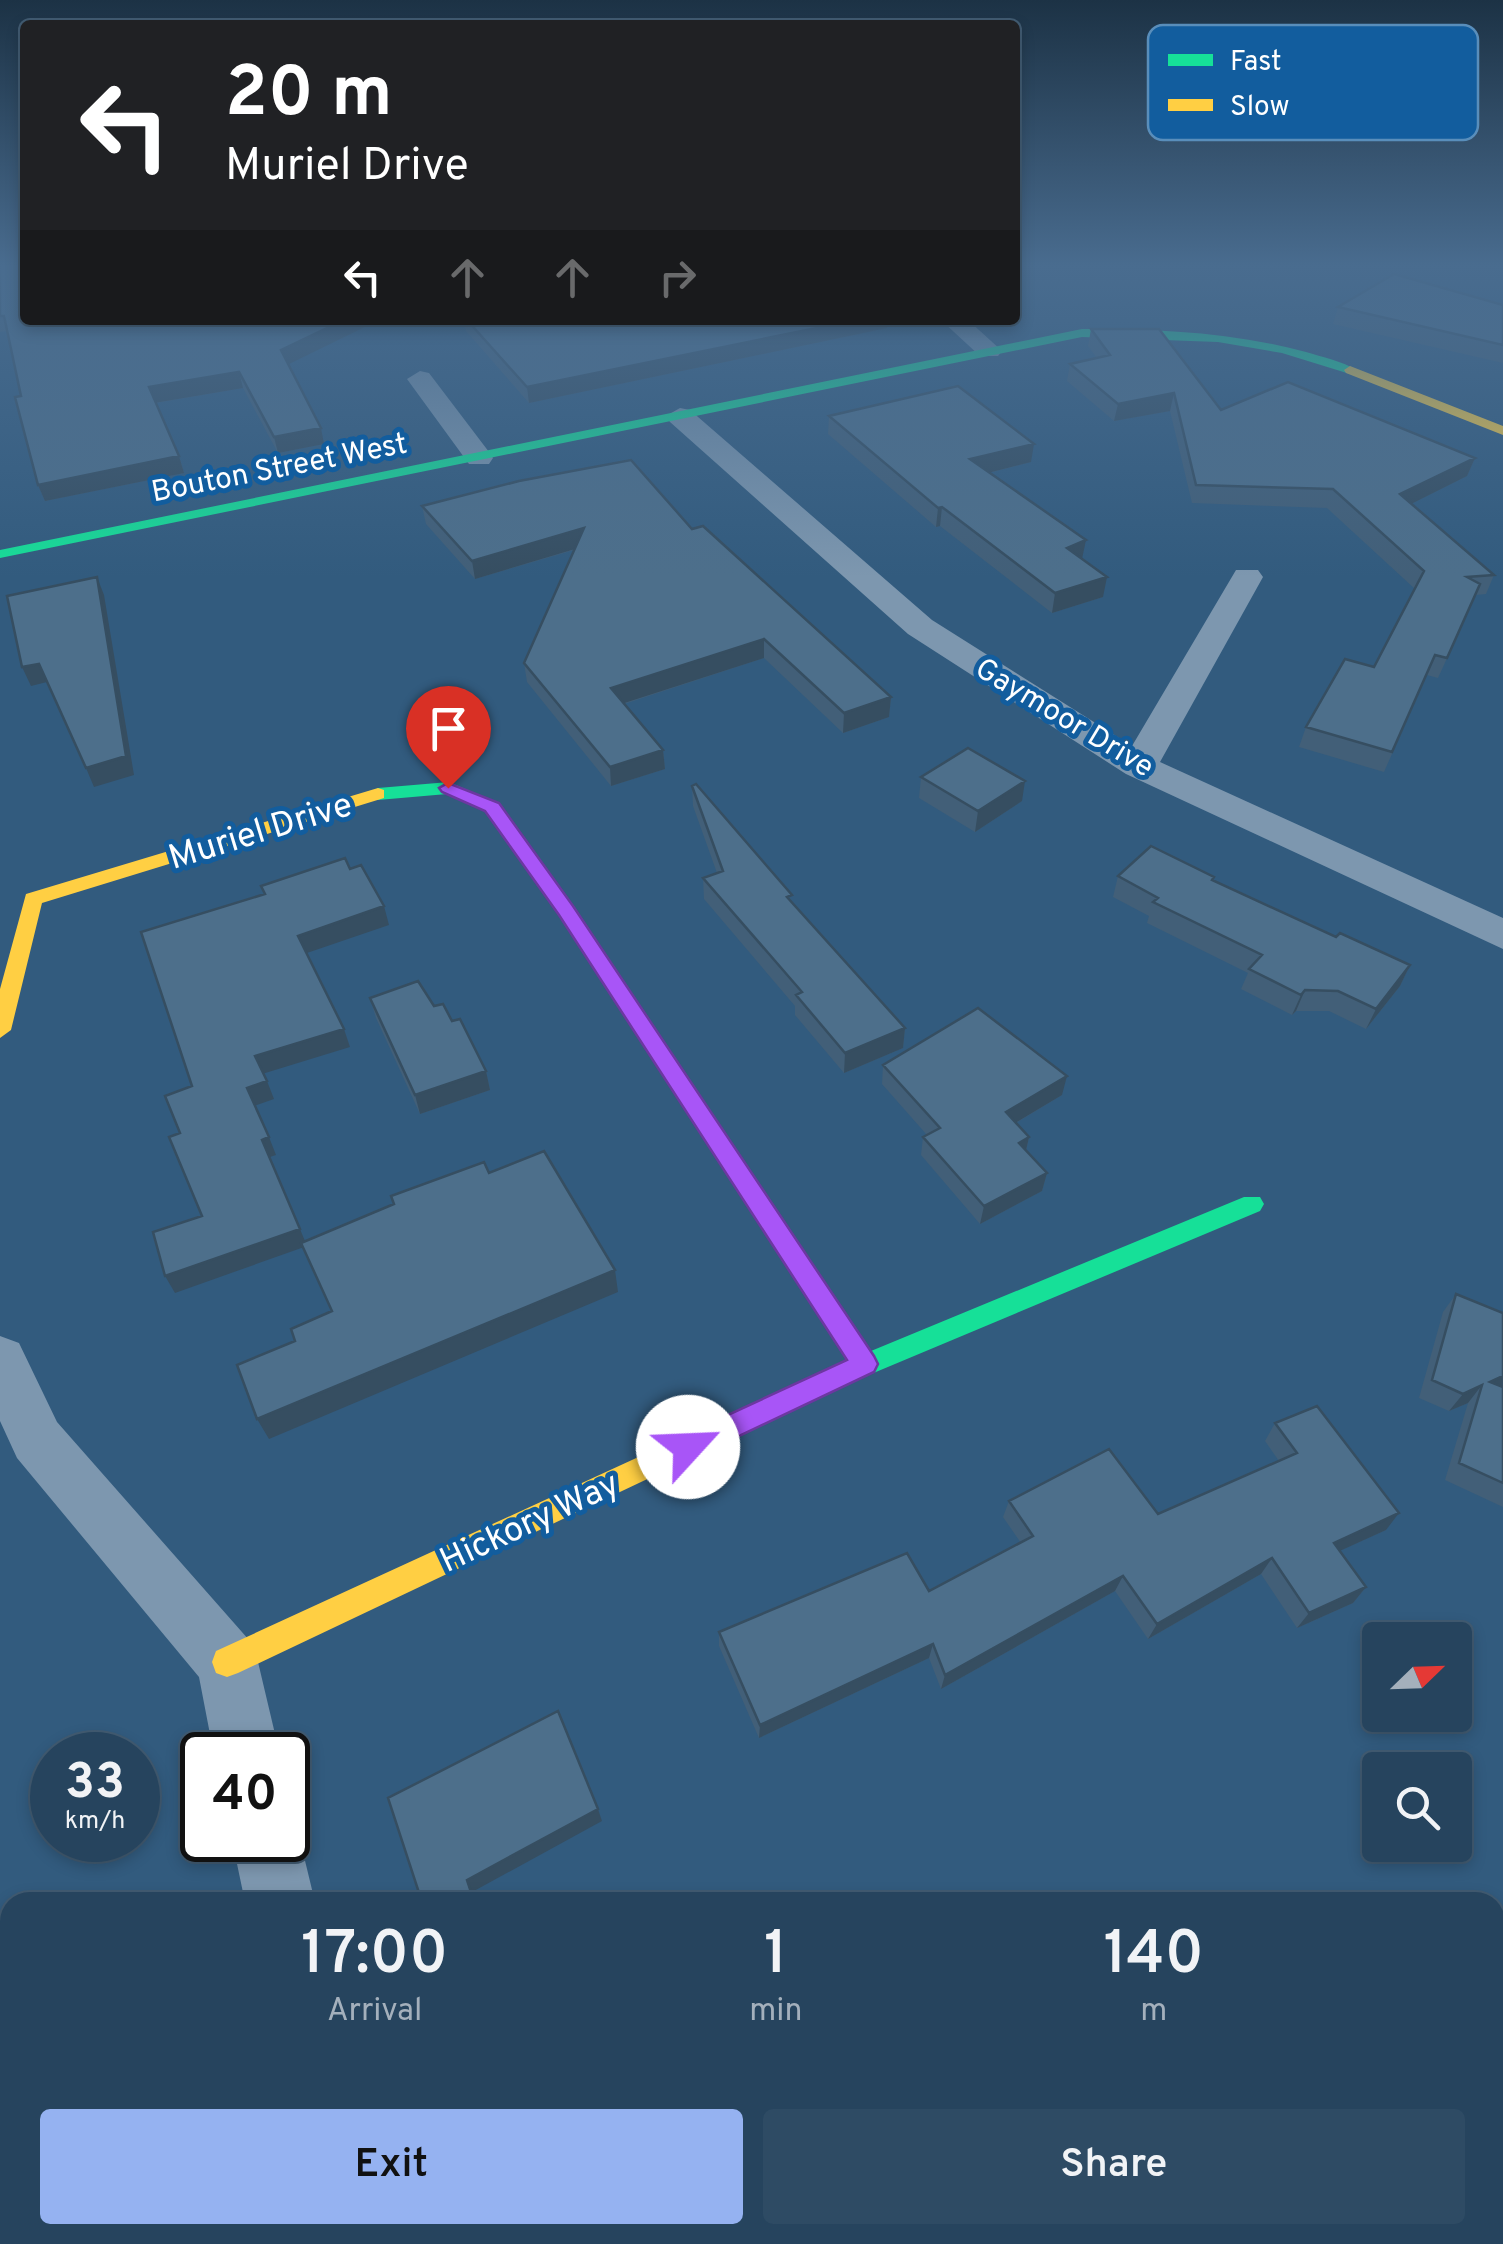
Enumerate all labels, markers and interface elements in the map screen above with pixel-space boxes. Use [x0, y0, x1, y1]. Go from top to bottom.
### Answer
legend [1148, 25, 1478, 140]
text: Fast [1230, 45, 1282, 81]
text: 20 m [225, 52, 393, 141]
icon: left [60, 60, 190, 190]
text: Slow [1230, 90, 1289, 126]
text: Muriel Drive [225, 139, 469, 196]
icon: left [335, 250, 390, 305]
icon: ahead [440, 250, 495, 305]
icon: ahead [545, 250, 600, 305]
icon: right [650, 250, 705, 305]
street label: Bouton Street West [148, 427, 410, 512]
street label: Gaymoor Drive [968, 651, 1160, 787]
pin [406, 686, 491, 789]
icon: arrive [421, 701, 476, 756]
street label: Muriel Drive [164, 784, 358, 882]
position arrow [636, 1395, 740, 1499]
street label: Hickory Way [433, 1463, 627, 1584]
north arrow [1362, 1622, 1472, 1732]
map controls [1362, 1622, 1472, 1862]
speed limit sign: 40 [180, 1732, 310, 1862]
button: search [1362, 1752, 1472, 1862]
text: 33 [65, 1753, 125, 1816]
text: km/h [65, 1806, 125, 1838]
text: 17:00 [301, 1919, 448, 1995]
text: 1 [764, 1919, 788, 1995]
text: 140 [1104, 1919, 1204, 1995]
text: Arrival [327, 1992, 422, 2032]
text: min [749, 1992, 802, 2032]
text: m [1140, 1992, 1167, 2032]
button: Exit [40, 2109, 743, 2224]
button: Share [763, 2109, 1465, 2224]

